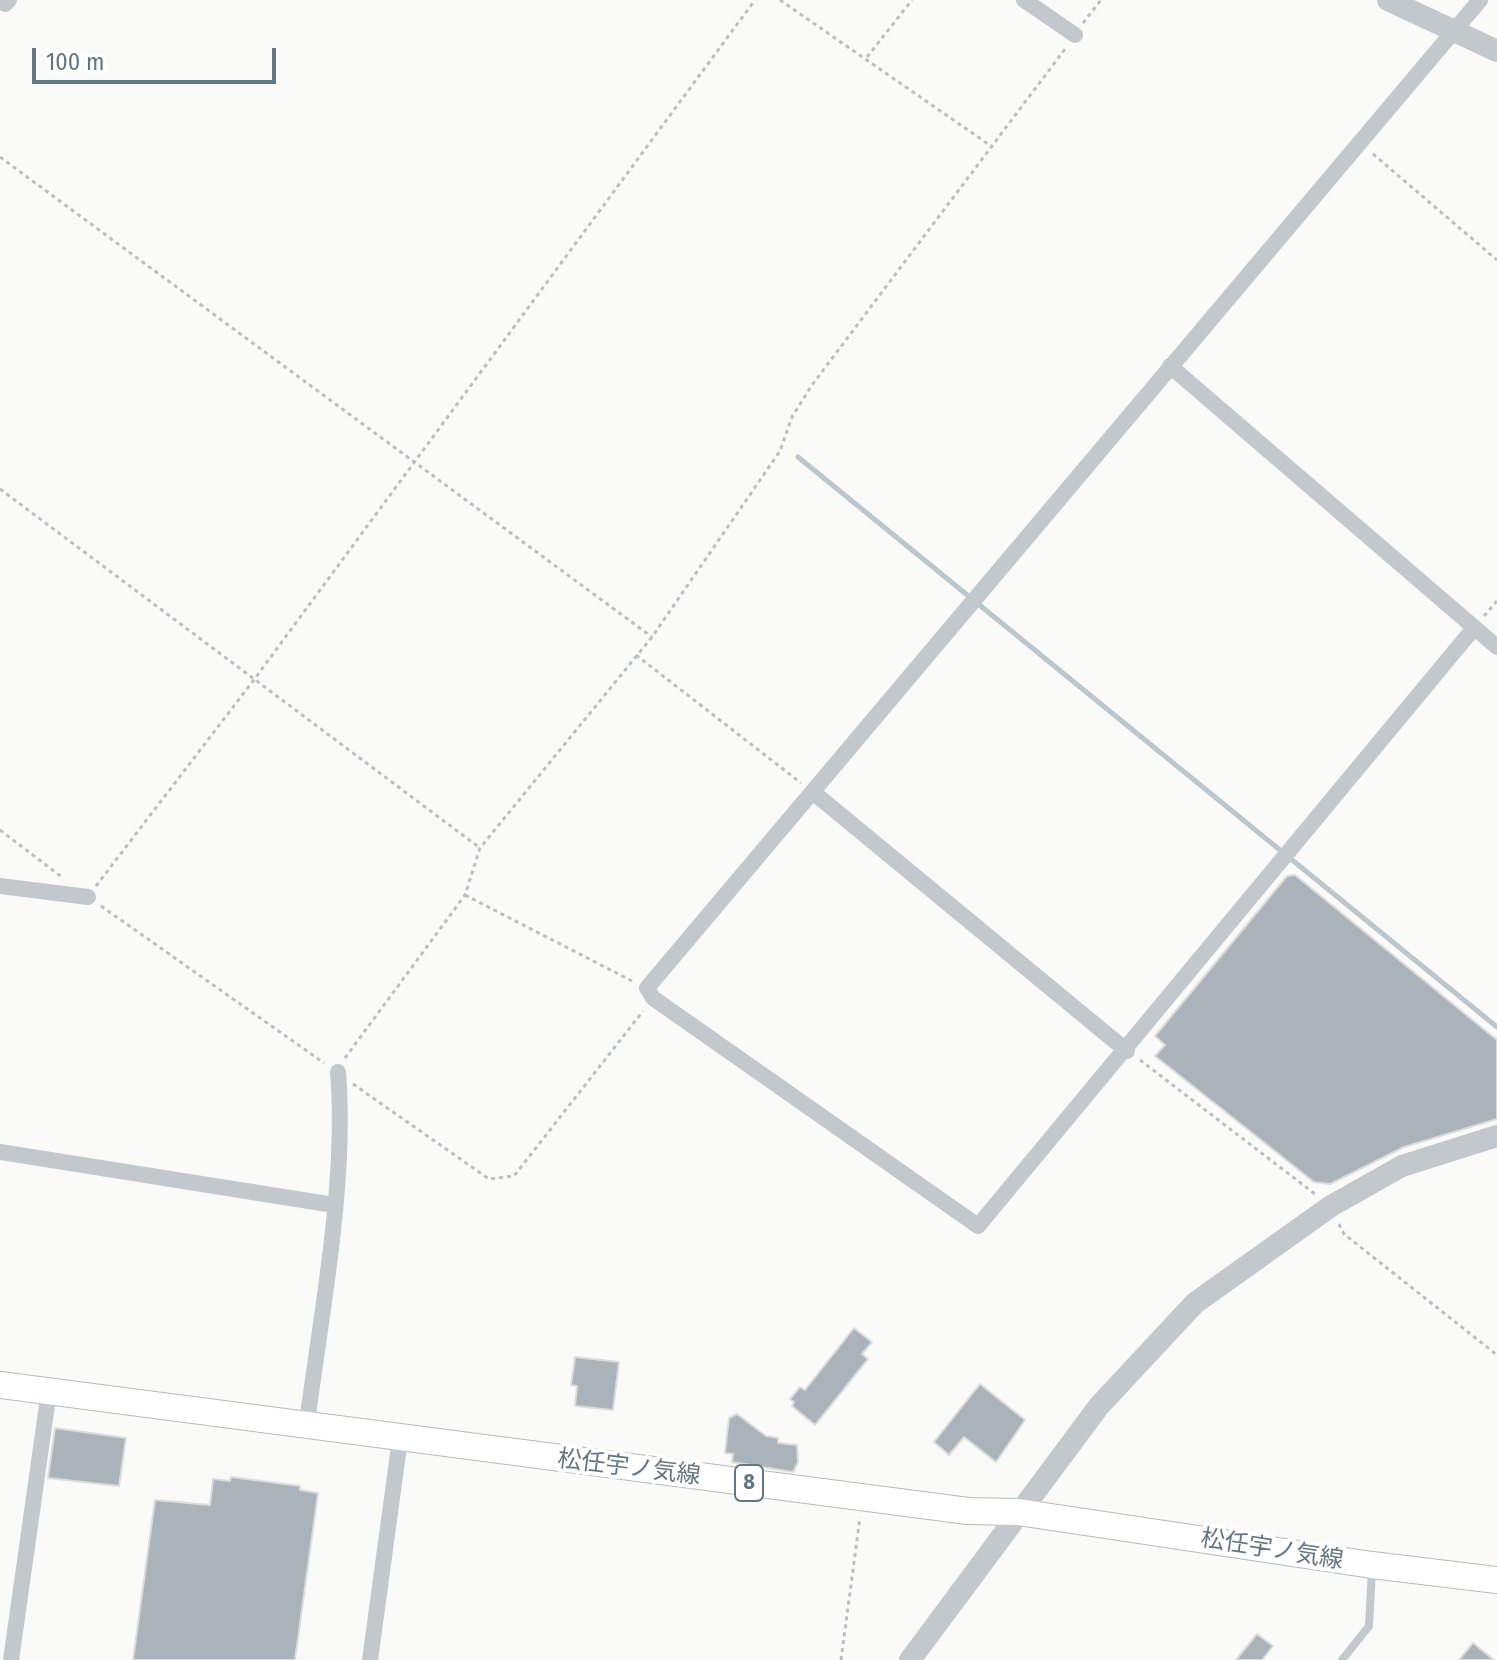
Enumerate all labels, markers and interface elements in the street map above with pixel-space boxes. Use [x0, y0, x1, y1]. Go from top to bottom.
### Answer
scale bar [36, 32, 280, 82]
text: 100 m [46, 48, 104, 76]
street label: 松任宇ノ気線 [556, 1445, 702, 1491]
road number: 8 [735, 1465, 763, 1501]
street label: 松任宇ノ気線 [1199, 1525, 1345, 1575]

